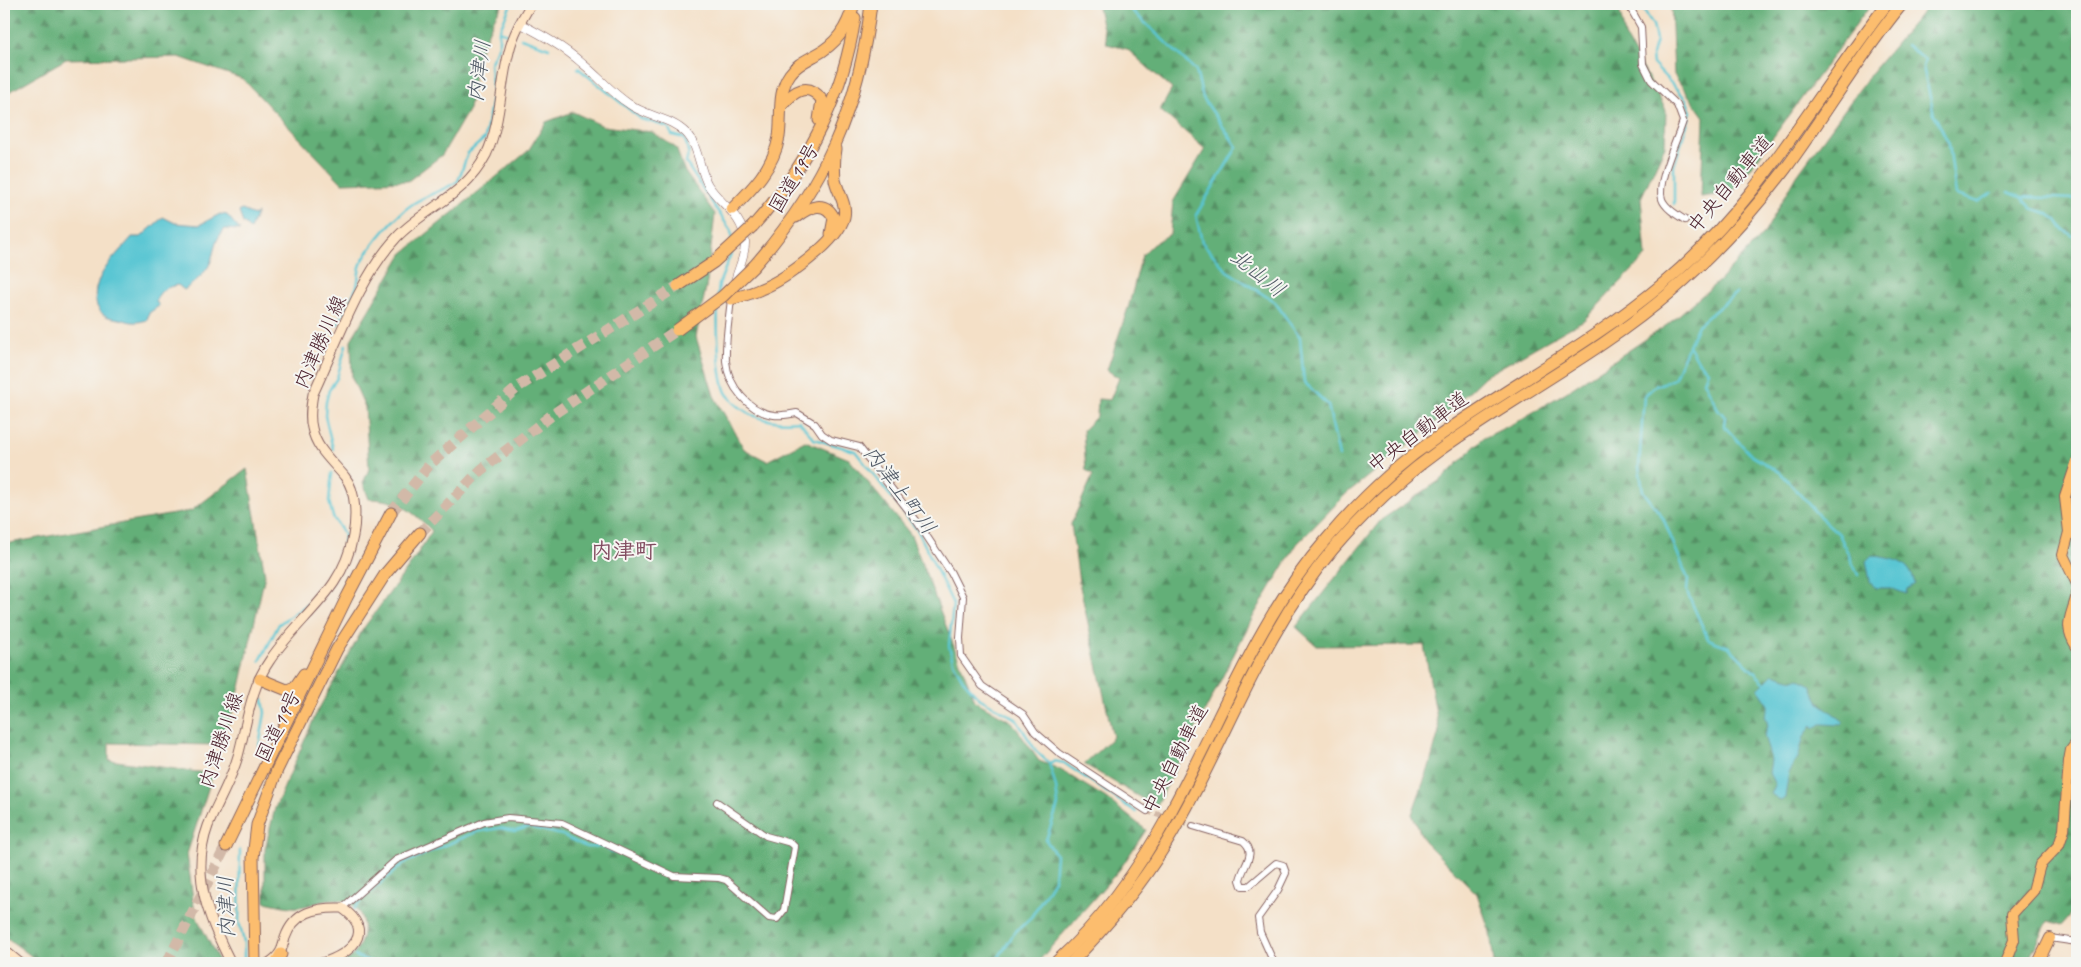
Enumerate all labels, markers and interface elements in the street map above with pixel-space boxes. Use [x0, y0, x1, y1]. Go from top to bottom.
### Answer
water label: 内津川 [462, 38, 496, 104]
street label: 中央自動車道 [1682, 130, 1778, 238]
street label: 国道19号 [763, 138, 825, 218]
water label: 北山川 [1225, 243, 1291, 303]
street label: 内津勝川線 [288, 291, 352, 393]
street label: 中央自動車道 [1363, 386, 1473, 478]
water label: 内津上町川 [858, 440, 942, 540]
district label: 内津町 [591, 537, 657, 565]
street label: 国道19号 [250, 685, 306, 767]
street label: 内津勝川線 [194, 689, 248, 791]
street label: 中央自動車道 [1137, 700, 1213, 818]
water label: 内津川 [212, 875, 240, 939]

